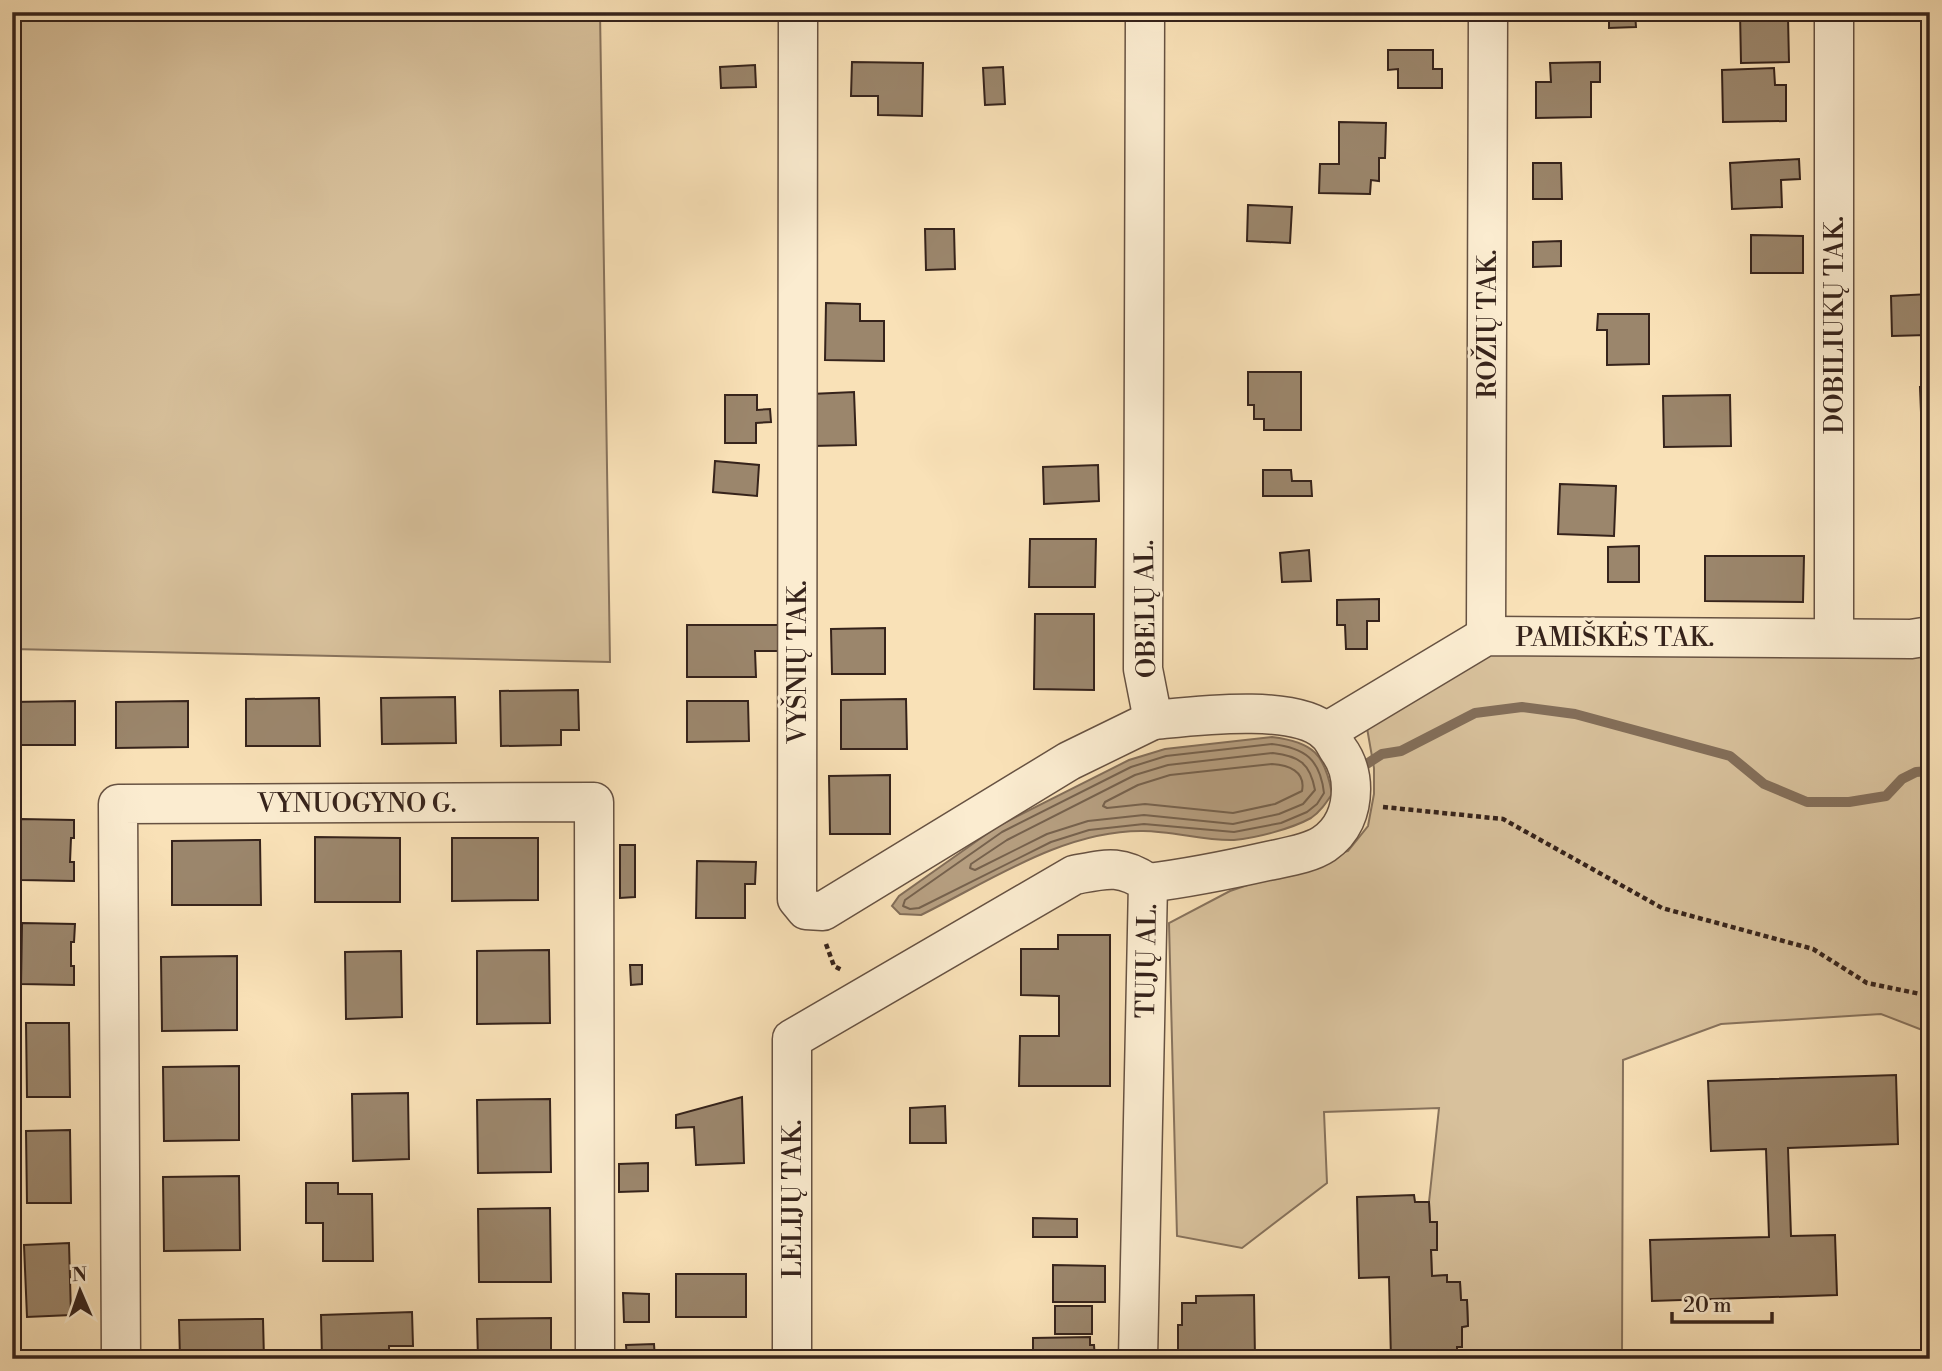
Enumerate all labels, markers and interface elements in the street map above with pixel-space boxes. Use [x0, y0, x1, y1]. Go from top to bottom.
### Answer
street label: DOBILIUKŲ TAK. [1819, 216, 1851, 434]
street label: ROŽIŲ TAK. [1470, 249, 1504, 399]
street label: OBELŲ AL. [1129, 540, 1163, 678]
street label: VYŠNIŲ TAK. [780, 580, 814, 745]
street label: PAMIŠKĖS TAK. [1516, 620, 1714, 654]
street label: VYNUOGYNO G. [256, 788, 457, 820]
street label: TUJŲ AL. [1130, 903, 1164, 1019]
street label: LELIJŲ TAK. [777, 1119, 809, 1279]
north arrow [46, 1256, 116, 1326]
text: N [72, 1263, 87, 1287]
scale bar [1672, 1280, 1772, 1324]
text: 20 m [1683, 1293, 1732, 1319]

